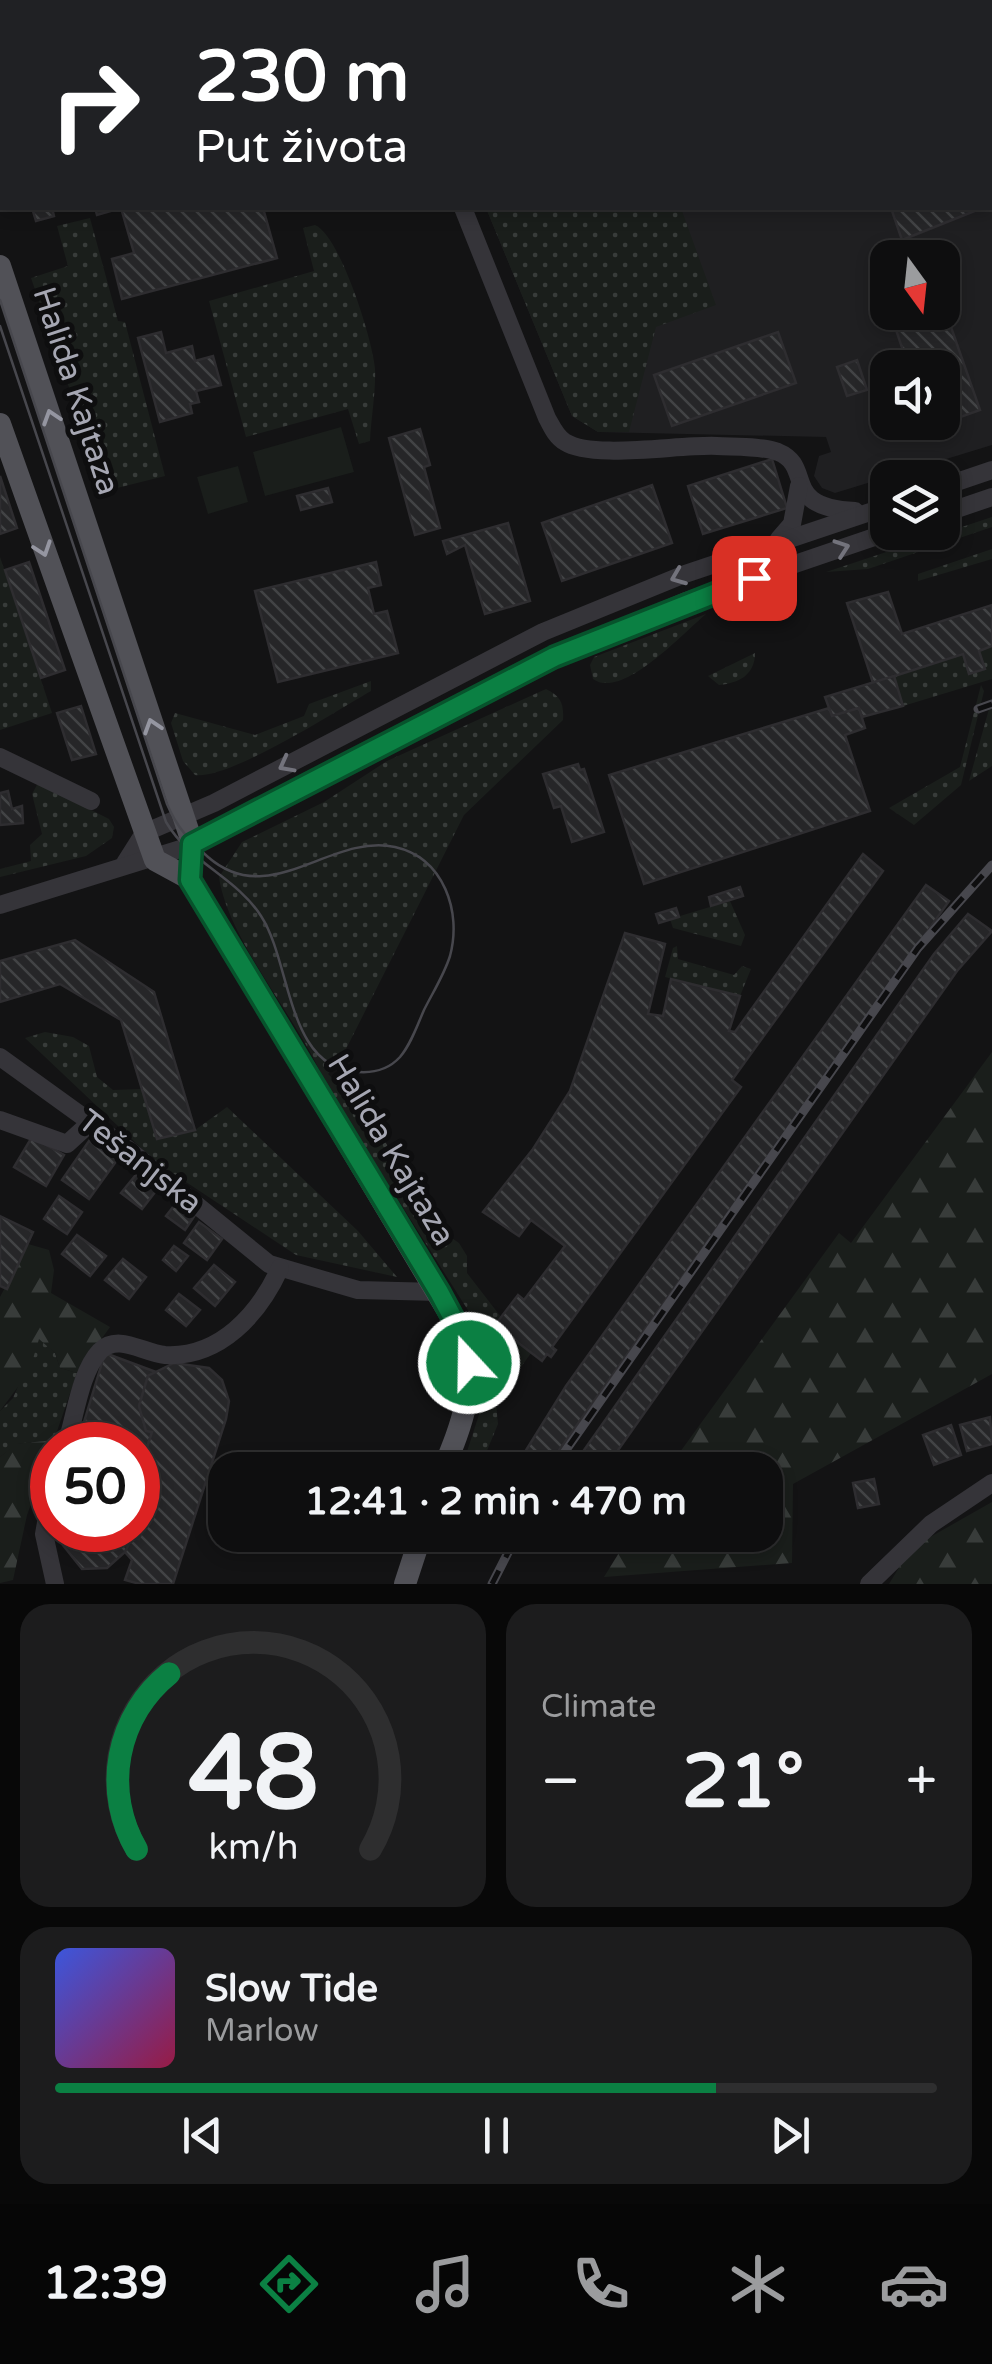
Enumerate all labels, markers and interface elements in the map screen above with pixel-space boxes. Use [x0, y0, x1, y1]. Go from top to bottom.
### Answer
text: 230 m [195, 36, 409, 120]
icon: right [30, 40, 160, 170]
text: Put života [195, 121, 408, 175]
north arrow [870, 240, 960, 330]
map controls [870, 240, 960, 550]
street label: Halida Kajtaza [25, 282, 127, 500]
button: sound [870, 350, 960, 440]
one-way arrow [42, 410, 62, 427]
button: layers [870, 460, 960, 550]
pin [712, 536, 797, 621]
one-way arrow [31, 540, 52, 557]
one-way arrow [833, 540, 850, 560]
icon: arrive [727, 551, 782, 606]
one-way arrow [670, 565, 688, 585]
one-way arrow [143, 719, 164, 736]
one-way arrow [279, 753, 297, 772]
street label: Halida Kajtaza [319, 1048, 463, 1252]
street label: Tešanjska [70, 1102, 210, 1222]
position arrow [417, 1311, 521, 1415]
speed limit sign: 50 [30, 1422, 160, 1552]
text: 12:41 · 2 min · 470 m [304, 1479, 687, 1525]
text: Climate [541, 1688, 656, 1726]
text: 48 [188, 1712, 318, 1837]
text: 21° [682, 1737, 804, 1827]
text: − [541, 1749, 580, 1815]
text: + [906, 1749, 937, 1815]
text: km/h [208, 1826, 298, 1869]
text: Slow Tide [205, 1966, 378, 2012]
text: Marlow [205, 2012, 319, 2050]
icon: previous [175, 2108, 230, 2163]
icon: pause [469, 2108, 524, 2163]
icon: next [763, 2108, 818, 2163]
icon: directions [254, 2249, 324, 2319]
icon: music [410, 2249, 480, 2319]
icon: phone [566, 2249, 636, 2319]
icon: climate [723, 2249, 793, 2319]
icon: car [879, 2249, 949, 2319]
text: 12:39 [43, 2257, 168, 2311]

